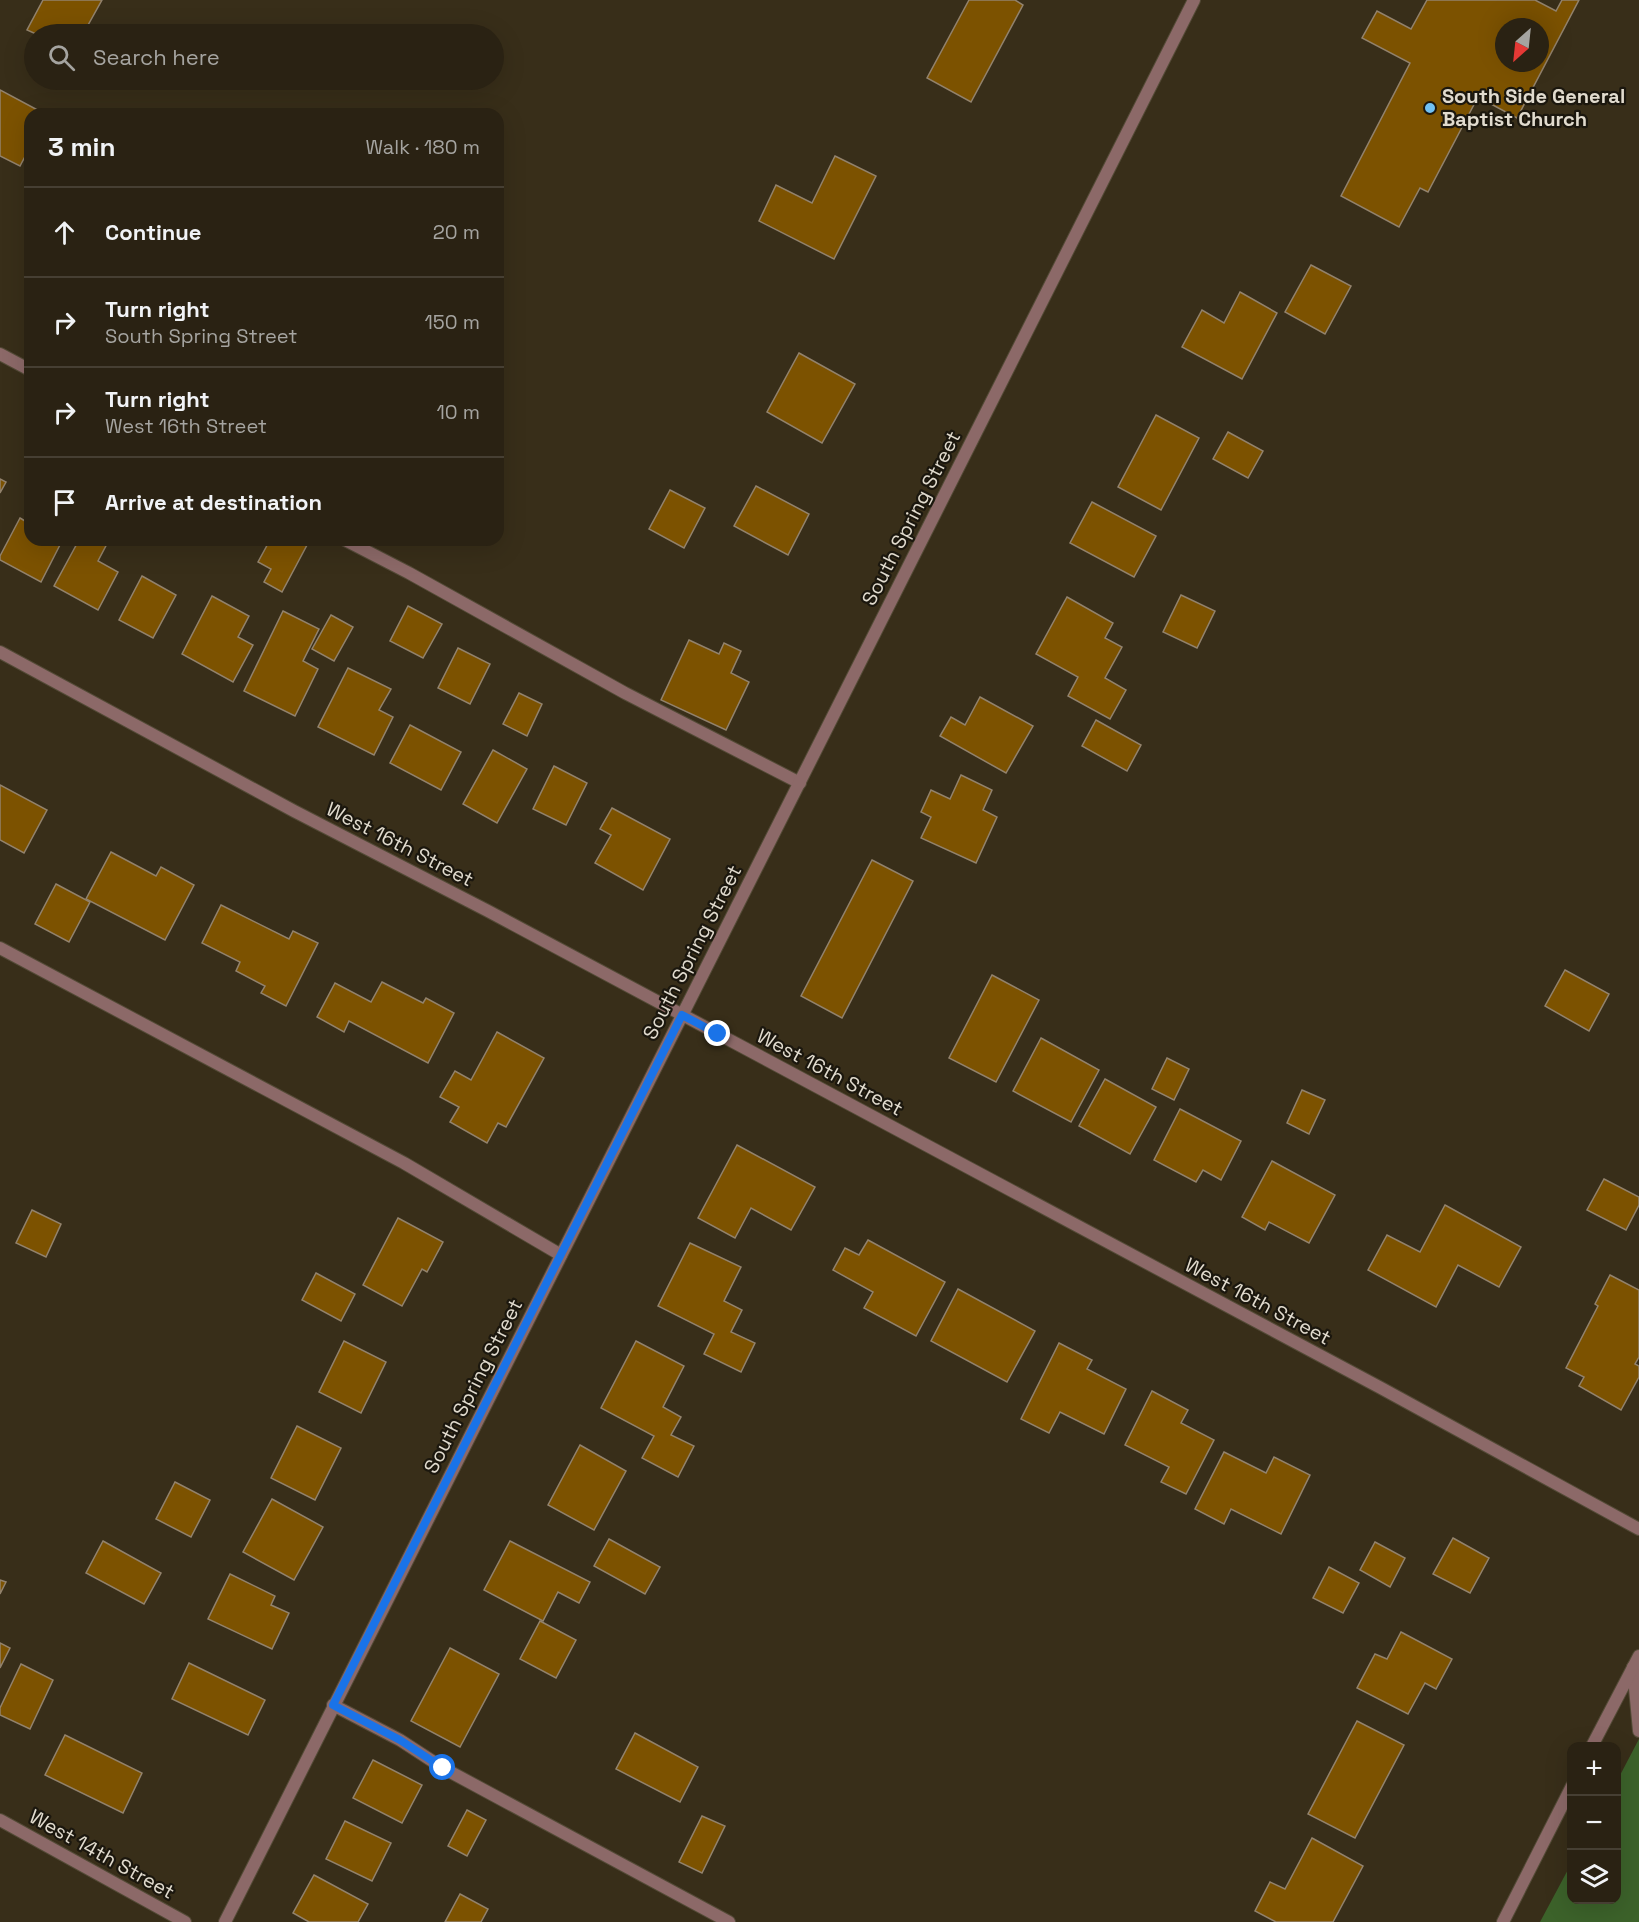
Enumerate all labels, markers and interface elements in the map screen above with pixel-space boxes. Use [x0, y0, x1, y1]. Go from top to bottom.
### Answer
north arrow [1495, 18, 1549, 72]
search box [24, 24, 504, 90]
icon: search [45, 41, 78, 74]
text: Search here [93, 43, 220, 71]
place label: South Side General Baptist Church [1442, 83, 1625, 132]
marker: South Side General Baptist Church [1423, 101, 1437, 115]
text: 3 min [48, 130, 116, 164]
text: Walk · 180 m [366, 134, 480, 160]
icon: ahead [48, 216, 81, 249]
text: Continue [105, 218, 201, 246]
text: 20 m [433, 219, 480, 245]
text: Turn right [105, 295, 210, 323]
icon: right [48, 306, 81, 339]
text: 150 m [425, 309, 480, 335]
text: South Spring Street [105, 323, 297, 349]
text: Turn right [105, 385, 210, 413]
icon: right [48, 396, 81, 429]
text: 10 m [436, 399, 480, 425]
text: West 16th Street [105, 413, 267, 439]
street label: South Spring Street [856, 426, 966, 610]
icon: arrive [48, 486, 81, 519]
text: Arrive at destination [105, 488, 322, 516]
street label: West 16th Street [322, 796, 478, 892]
street label: South Spring Street [637, 860, 747, 1044]
route end [704, 1020, 730, 1046]
street label: West 16th Street [752, 1022, 908, 1122]
street label: West 16th Street [1180, 1251, 1336, 1351]
street label: South Spring Street [418, 1294, 528, 1478]
map controls [1567, 1742, 1621, 1904]
button: + [1567, 1742, 1621, 1796]
route start [429, 1754, 455, 1780]
button: − [1567, 1796, 1621, 1850]
street label: West 14th Street [25, 1803, 179, 1905]
button: layers [1567, 1850, 1621, 1904]

